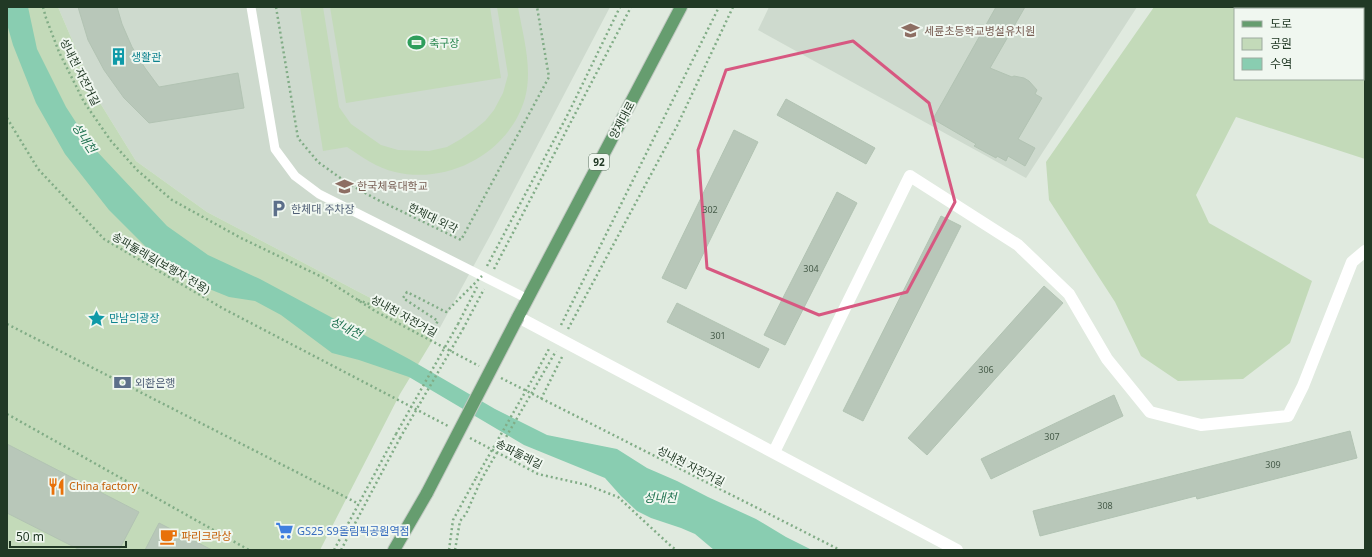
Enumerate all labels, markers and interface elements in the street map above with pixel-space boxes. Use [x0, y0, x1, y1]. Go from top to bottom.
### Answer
legend [1234, 8, 1364, 80]
text: 도로 [1270, 15, 1292, 32]
school or university icon: 세륜초등학교병설유치원 [901, 21, 921, 41]
place label: 세륜초등학교병설유치원 [924, 23, 1035, 38]
sports icon: 축구장 [406, 33, 426, 53]
place label: 축구장 [429, 35, 459, 50]
text: 공원 [1270, 35, 1292, 52]
street label: 성내천 자전거길 [57, 36, 104, 108]
building icon: 생활관 [108, 47, 128, 67]
place label: 생활관 [131, 49, 161, 64]
text: 수역 [1270, 55, 1292, 72]
street label: 양재대로 [605, 98, 638, 141]
water label: 성내천 [68, 119, 102, 158]
road number: 92 [589, 154, 609, 170]
school or university icon: 한국체육대학교 [334, 176, 354, 196]
place label: 한국체육대학교 [357, 178, 428, 193]
parking icon: 한체대 주차장 [268, 199, 288, 219]
street label: 한체대 외각 [406, 199, 461, 236]
place label: 한체대 주차장 [291, 201, 355, 216]
house number: 302 [702, 203, 718, 216]
street label: 송파둘레길(보행자 전용) [110, 228, 213, 297]
house number: 304 [803, 262, 819, 275]
street label: 성내천 자전거길 [368, 291, 440, 340]
place icon: 만남의광장 [86, 308, 106, 328]
place label: 만남의광장 [109, 310, 160, 325]
water label: 성내천 [328, 313, 367, 343]
house number: 301 [710, 329, 726, 342]
house number: 306 [978, 363, 994, 376]
bank icon: 외환은행 [112, 373, 132, 393]
place label: 외환은행 [135, 375, 175, 390]
house number: 307 [1044, 430, 1060, 443]
street label: 송파둘레길 [493, 435, 545, 472]
street label: 성내천 자전거길 [655, 442, 727, 489]
house number: 309 [1265, 458, 1281, 471]
restaurant icon: China factory [46, 476, 66, 496]
place label: China factory [69, 478, 138, 493]
water label: 성내천 [643, 489, 679, 506]
house number: 308 [1097, 499, 1113, 512]
supermarket icon: GS25 S9올림픽공원역점 [274, 521, 294, 541]
scale bar [10, 523, 126, 549]
place label: GS25 S9올림픽공원역점 [297, 523, 410, 538]
cafe icon: 파리크라상 [158, 526, 178, 546]
text: 50 m [16, 528, 44, 545]
place label: 파리크라상 [181, 528, 232, 543]

